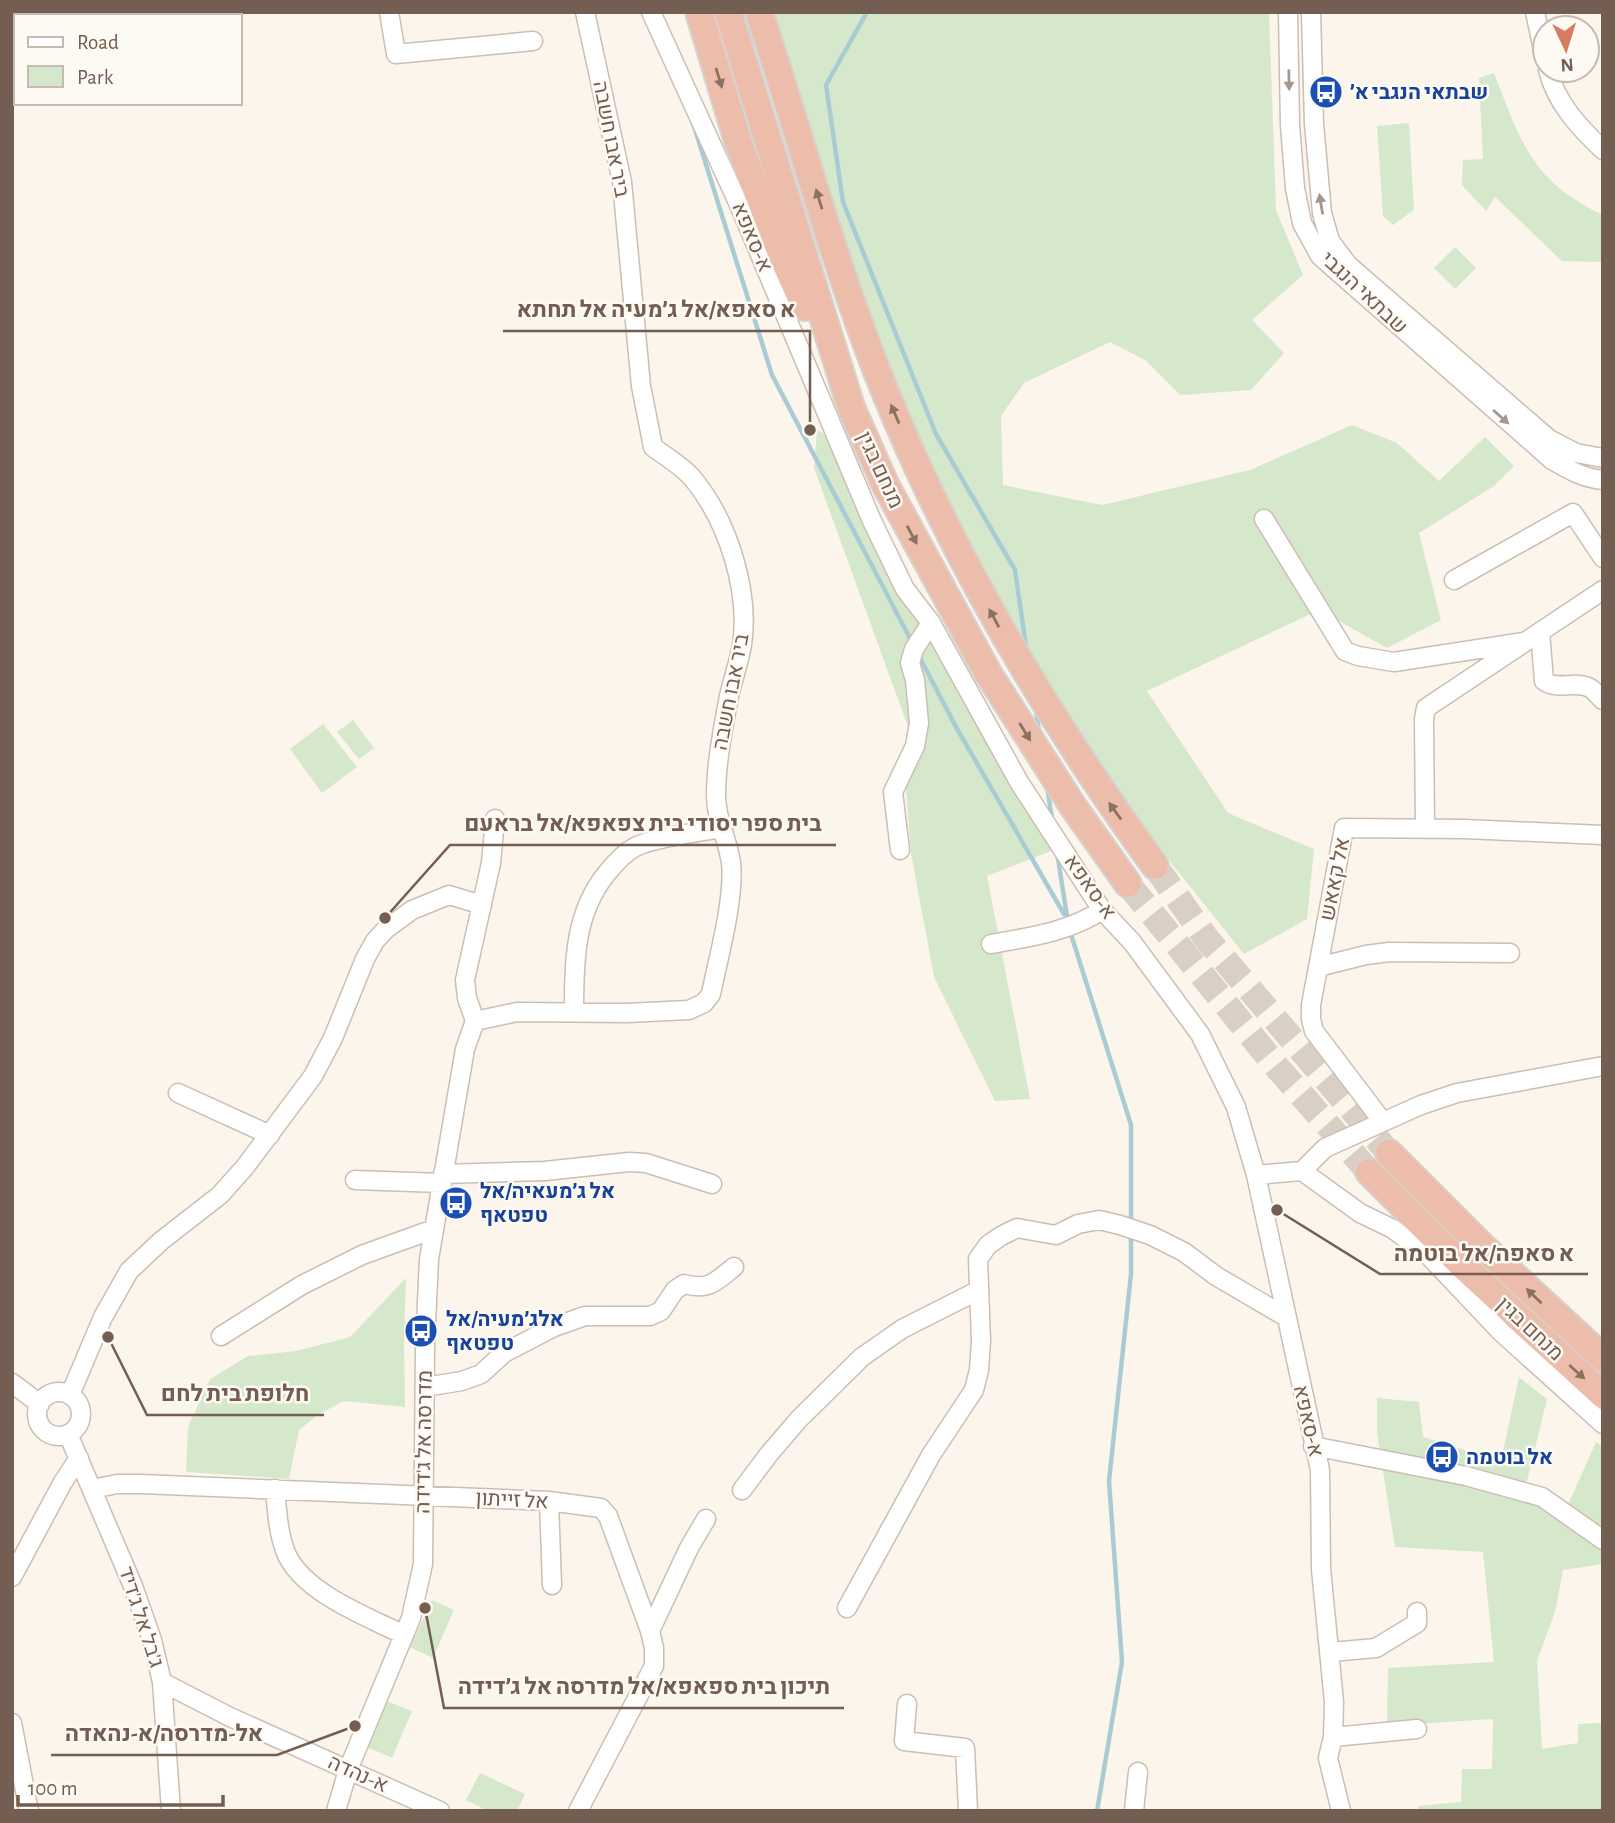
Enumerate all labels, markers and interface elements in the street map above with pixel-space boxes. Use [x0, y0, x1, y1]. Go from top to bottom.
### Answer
legend [14, 14, 242, 105]
north arrow [1531, 14, 1601, 84]
text: Road [77, 32, 119, 53]
text: N [1560, 55, 1574, 74]
text: Park [77, 67, 114, 88]
one-way arrow [714, 67, 724, 88]
one-way arrow [1284, 70, 1295, 92]
bus stop icon: שבתאי הנגבי א׳ [1307, 73, 1345, 111]
street label: ביר אבו חשבה [589, 79, 633, 199]
place label: שבתאי הנגבי א׳ [1350, 82, 1488, 103]
one-way arrow [813, 189, 824, 210]
one-way arrow [1315, 193, 1326, 215]
street label: א-סאפא [728, 199, 776, 275]
street label: שבתאי הנגבי [1317, 248, 1411, 338]
callout: א סאפא/אל ג׳מעיה אל תחתא [503, 287, 810, 331]
text: א סאפא/אל ג׳מעיה אל תחתא [517, 299, 795, 322]
one-way arrow [889, 403, 900, 424]
one-way arrow [1492, 409, 1510, 425]
street label: מנחם בגין [853, 428, 907, 512]
one-way arrow [906, 525, 917, 545]
one-way arrow [989, 608, 1000, 628]
street label: ביר אבו חשבה [709, 632, 753, 752]
one-way arrow [1019, 723, 1032, 742]
callout: בית ספר יסודי בית צפאפא/אל בראעם [450, 801, 836, 845]
one-way arrow [1108, 802, 1122, 820]
text: בית ספר יסודי בית צפאפא/אל בראעם [464, 813, 822, 836]
street label: אל קאאש [1317, 836, 1353, 922]
street label: א-סאפא [1060, 851, 1120, 923]
place label: אל ג׳מעאיה/אל טפטאף [480, 1181, 615, 1226]
bus stop icon: אל ג׳מעאיה/אל טפטאף [437, 1184, 475, 1222]
callout: א סאפה/אל בוטמה [1380, 1230, 1588, 1274]
text: א סאפה/אל בוטמה [1394, 1243, 1574, 1266]
one-way arrow [1526, 1288, 1543, 1304]
street label: מנחם בגין [1493, 1293, 1567, 1365]
place label: אלג׳מעיה/אל טפטאף [446, 1309, 564, 1354]
bus stop icon: אלג׳מעיה/אל טפטאף [402, 1312, 440, 1350]
one-way arrow [1568, 1364, 1586, 1380]
street label: מדרסה אל ג'דידה [412, 1370, 436, 1514]
callout: חלופת בית לחם [147, 1371, 324, 1415]
text: חלופת בית לחם [161, 1383, 309, 1406]
street label: א-סאפא [1290, 1383, 1326, 1459]
bus stop icon: אל בוטמה [1423, 1438, 1461, 1476]
place label: אל בוטמה [1466, 1447, 1553, 1468]
street label: אל זייתון [475, 1488, 549, 1512]
street label: ג'בל אל ג'דיד [115, 1564, 167, 1670]
callout: תיכון בית ספאפא/אל מדרסה אל ג׳דידה [444, 1664, 844, 1708]
text: תיכון בית ספאפא/אל מדרסה אל ג׳דידה [458, 1676, 830, 1699]
callout: אל-מדרסה/א-נהאדה [51, 1711, 277, 1755]
text: אל-מדרסה/א-נהאדה [65, 1723, 263, 1746]
street label: א-נהדה [325, 1752, 391, 1796]
scale bar [18, 1764, 222, 1808]
text: 100 m [28, 1778, 78, 1799]

